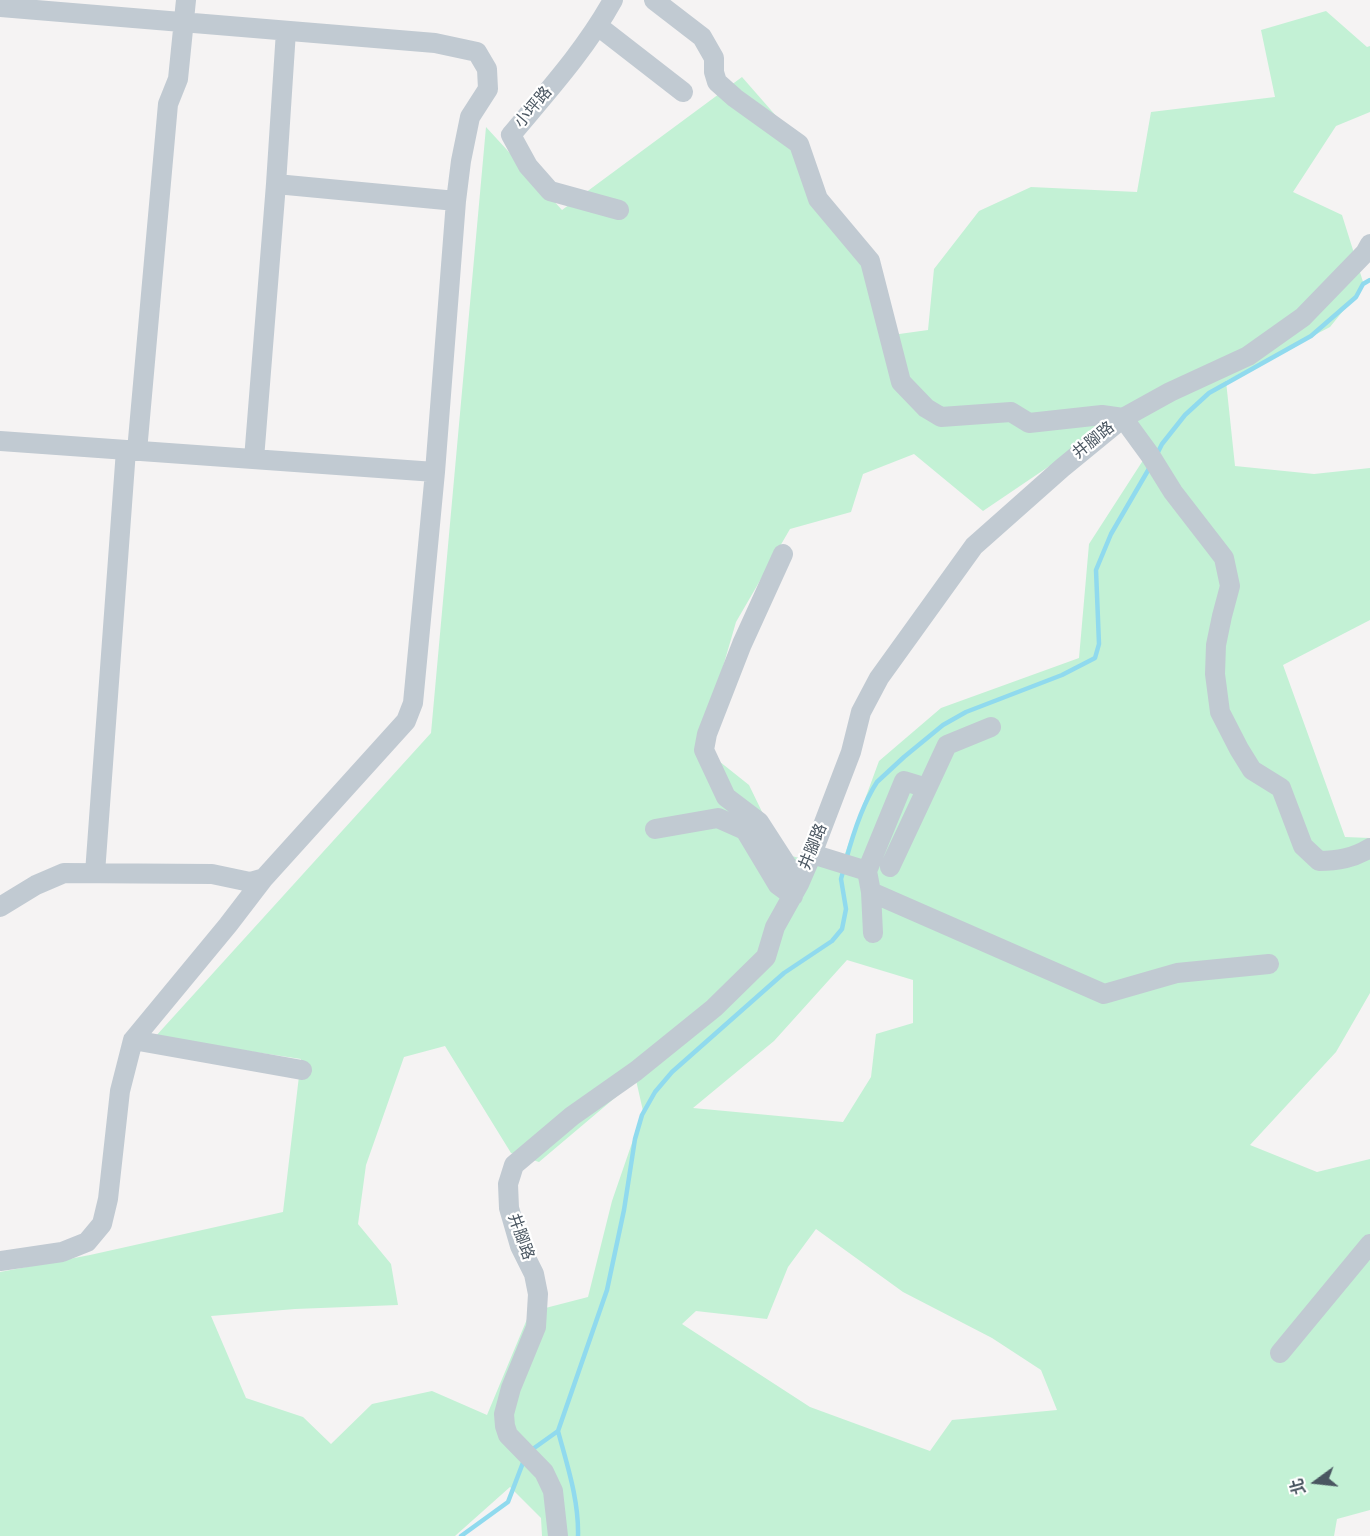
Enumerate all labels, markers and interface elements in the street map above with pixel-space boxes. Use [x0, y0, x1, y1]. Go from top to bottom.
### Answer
street label: 小坪路 [511, 83, 557, 133]
street label: 井腳路 [1069, 418, 1119, 464]
street label: 井腳路 [796, 821, 832, 873]
street label: 井腳路 [503, 1211, 537, 1263]
north arrow [1286, 1452, 1346, 1512]
text: 北 [1286, 1476, 1311, 1497]

